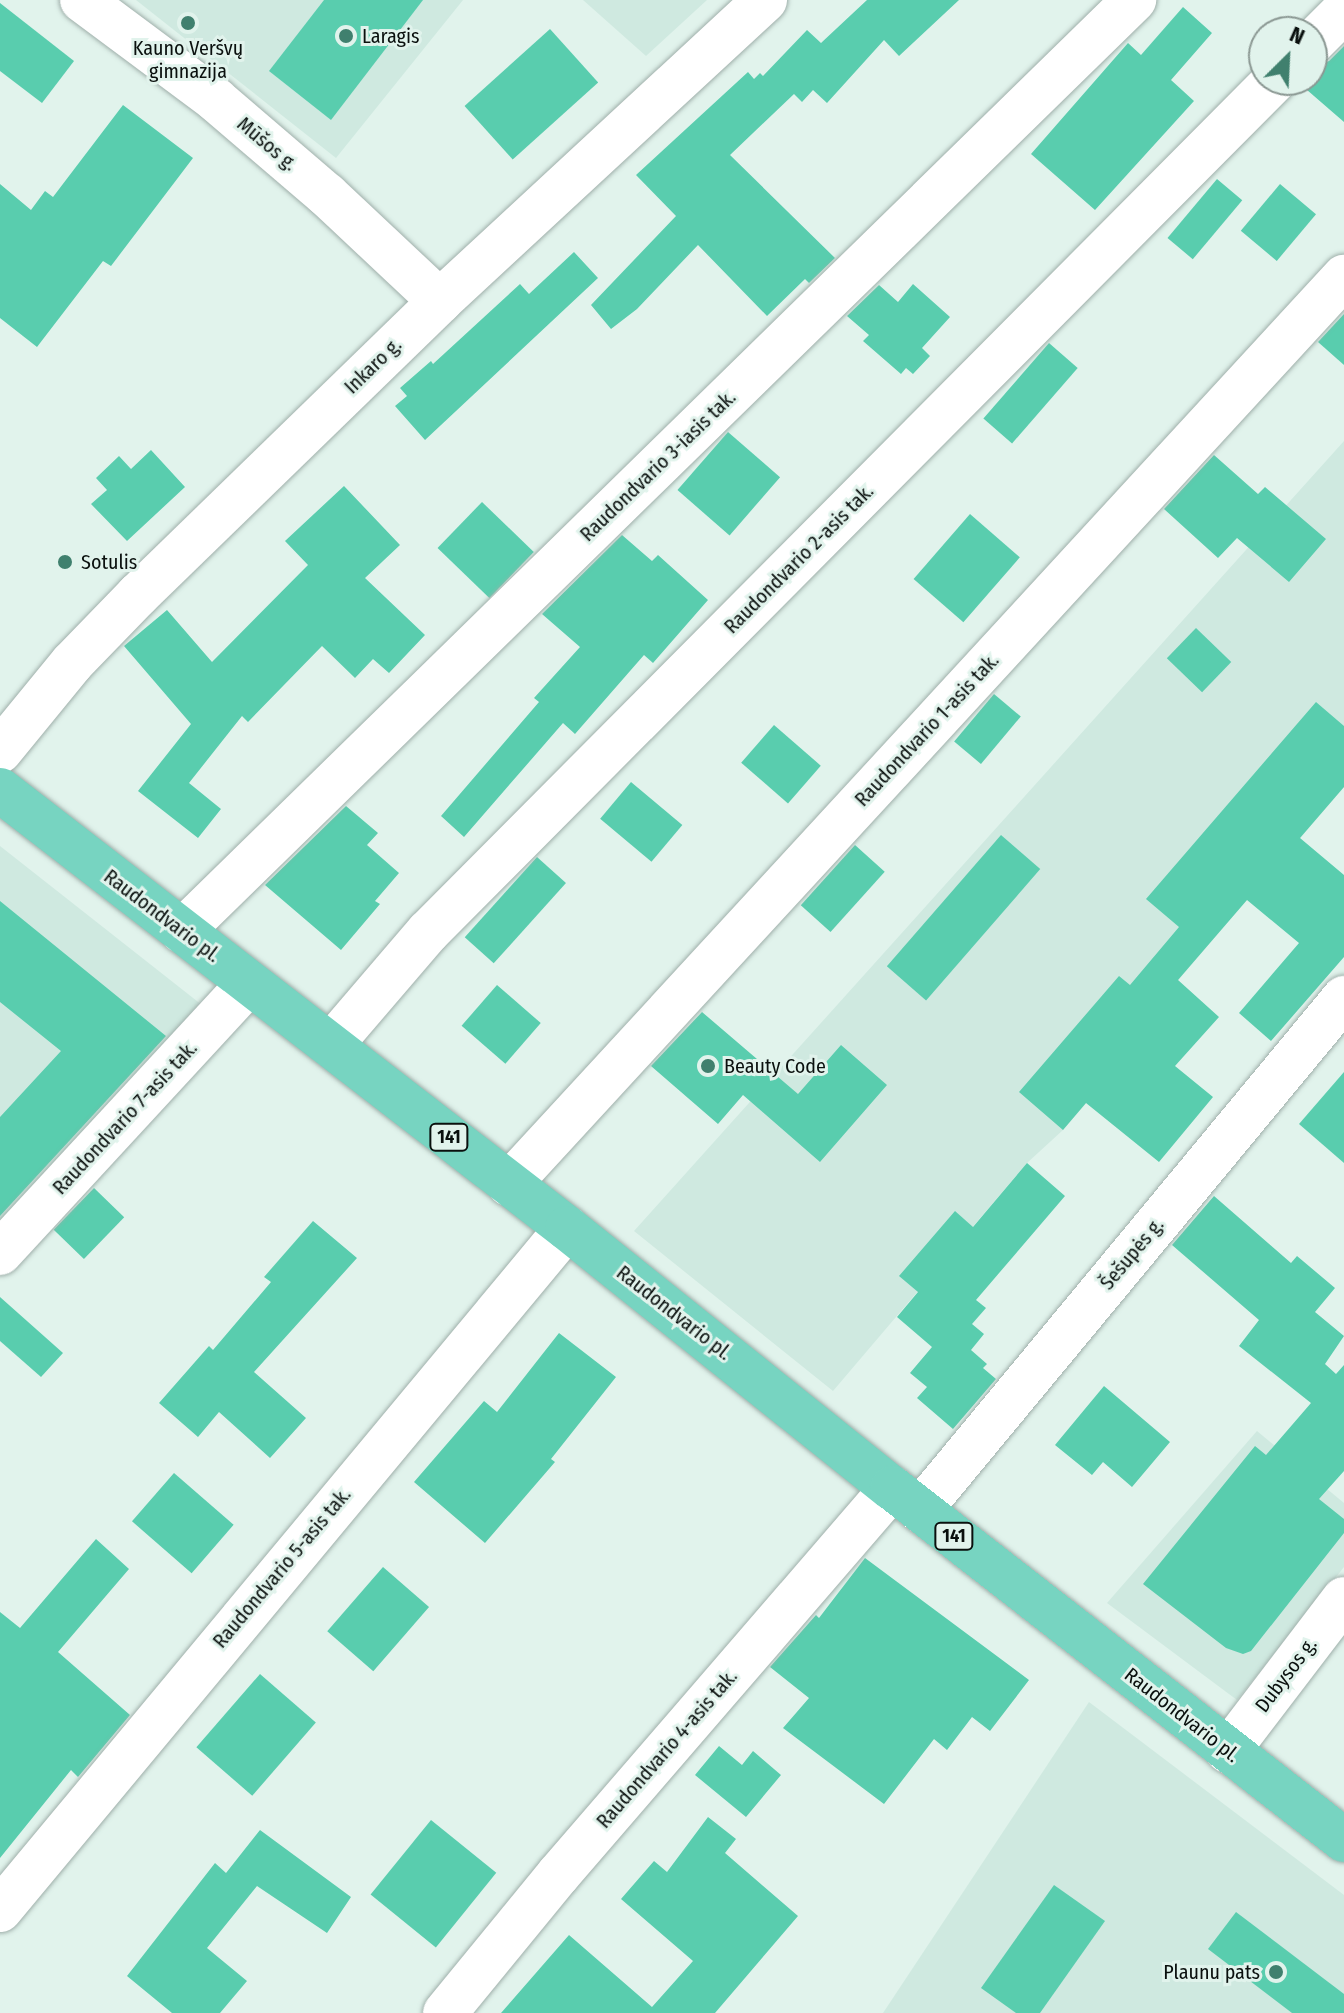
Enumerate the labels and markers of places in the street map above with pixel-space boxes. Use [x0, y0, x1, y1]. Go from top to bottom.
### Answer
marker: Kauno Veršvų gimnazija [179, 14, 197, 32]
place label: Laragis [362, 24, 419, 48]
marker: Laragis [337, 27, 355, 45]
place label: Kauno Veršvų gimnazija [133, 36, 243, 83]
place label: Sotulis [81, 550, 137, 574]
marker: Sotulis [56, 553, 74, 571]
place label: Beauty Code [724, 1054, 826, 1078]
marker: Beauty Code [699, 1057, 717, 1075]
place label: Plaunu pats [1163, 1960, 1260, 1984]
marker: Plaunu pats [1267, 1963, 1285, 1981]

